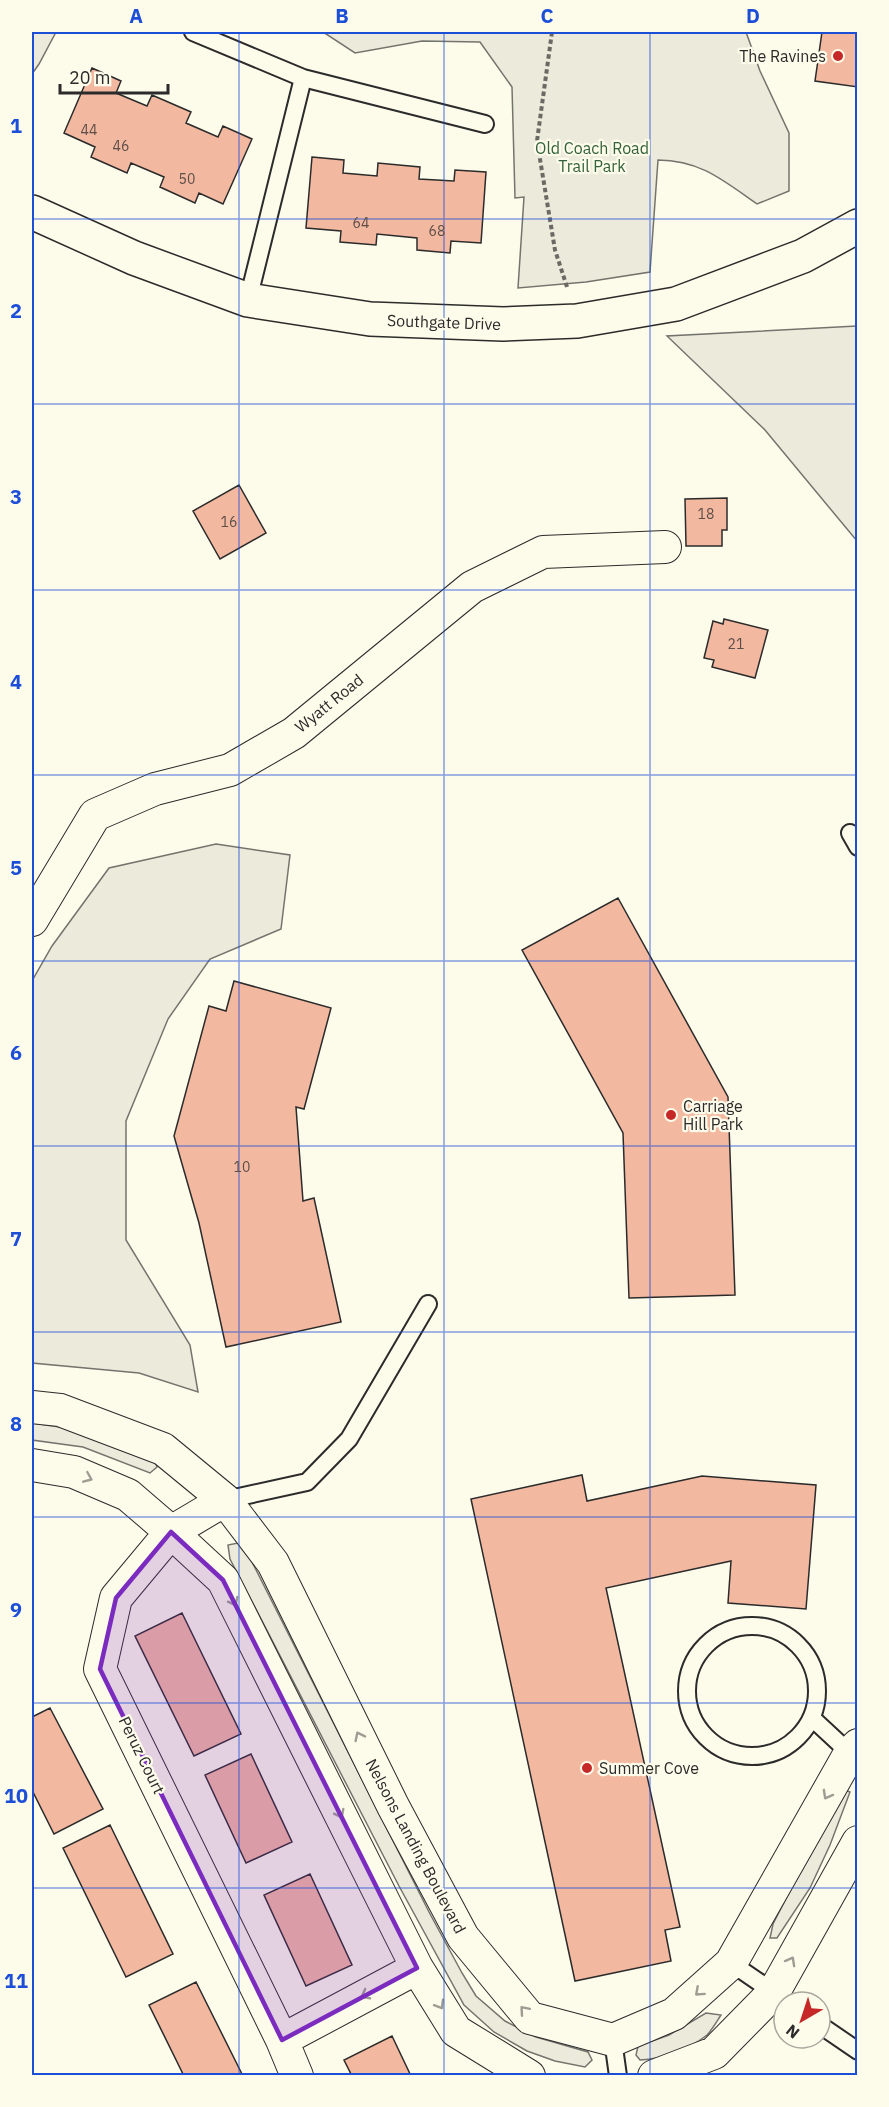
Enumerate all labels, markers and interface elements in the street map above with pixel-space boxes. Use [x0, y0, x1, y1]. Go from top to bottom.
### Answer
text: A [129, 2, 143, 29]
text: B [335, 2, 349, 29]
text: C [540, 2, 554, 29]
text: D [746, 2, 760, 29]
place label: The Ravines [739, 46, 826, 66]
marker: The Ravines [831, 49, 845, 63]
scale bar [60, 57, 168, 95]
text: 20 m [69, 66, 111, 89]
text: 1 [10, 112, 22, 139]
house number: 44 [81, 121, 97, 139]
house number: 46 [113, 137, 129, 155]
park label: Old Coach Road Trail Park [535, 138, 649, 176]
house number: 50 [179, 170, 195, 188]
house number: 64 [353, 214, 369, 232]
house number: 68 [429, 222, 445, 240]
text: 2 [10, 297, 22, 324]
street label: Southgate Drive [387, 310, 502, 334]
text: 3 [10, 483, 22, 510]
house number: 18 [698, 505, 714, 523]
house number: 16 [221, 513, 237, 531]
house number: 21 [728, 635, 744, 653]
text: 4 [10, 668, 22, 695]
street label: Wyatt Road [291, 669, 367, 737]
text: 5 [10, 854, 22, 881]
text: 6 [10, 1039, 22, 1066]
place label: Carriage Hill Park [683, 1096, 744, 1134]
marker: Carriage Hill Park [664, 1108, 678, 1122]
house number: 10 [234, 1158, 250, 1176]
text: 7 [10, 1225, 22, 1252]
text: 8 [10, 1410, 22, 1437]
one-way arrow [82, 1471, 93, 1483]
one-way arrow [226, 1595, 238, 1606]
text: 9 [10, 1596, 22, 1623]
street label: Peruz Court [115, 1713, 169, 1797]
one-way arrow [355, 1732, 367, 1743]
street label: Nelsons Landing Boulevard [361, 1755, 471, 1937]
place label: Summer Cove [599, 1758, 699, 1778]
marker: Summer Cove [580, 1761, 594, 1775]
text: 10 [4, 1782, 28, 1809]
one-way arrow [822, 1788, 834, 1799]
one-way arrow [333, 1807, 344, 1818]
one-way arrow [784, 1957, 795, 1968]
text: 11 [4, 1967, 28, 1994]
one-way arrow [695, 1985, 706, 1996]
one-way arrow [361, 1988, 372, 1999]
north arrow [772, 1990, 832, 2050]
one-way arrow [432, 1999, 444, 2009]
one-way arrow [520, 2006, 531, 2017]
text: N [782, 2020, 803, 2043]

